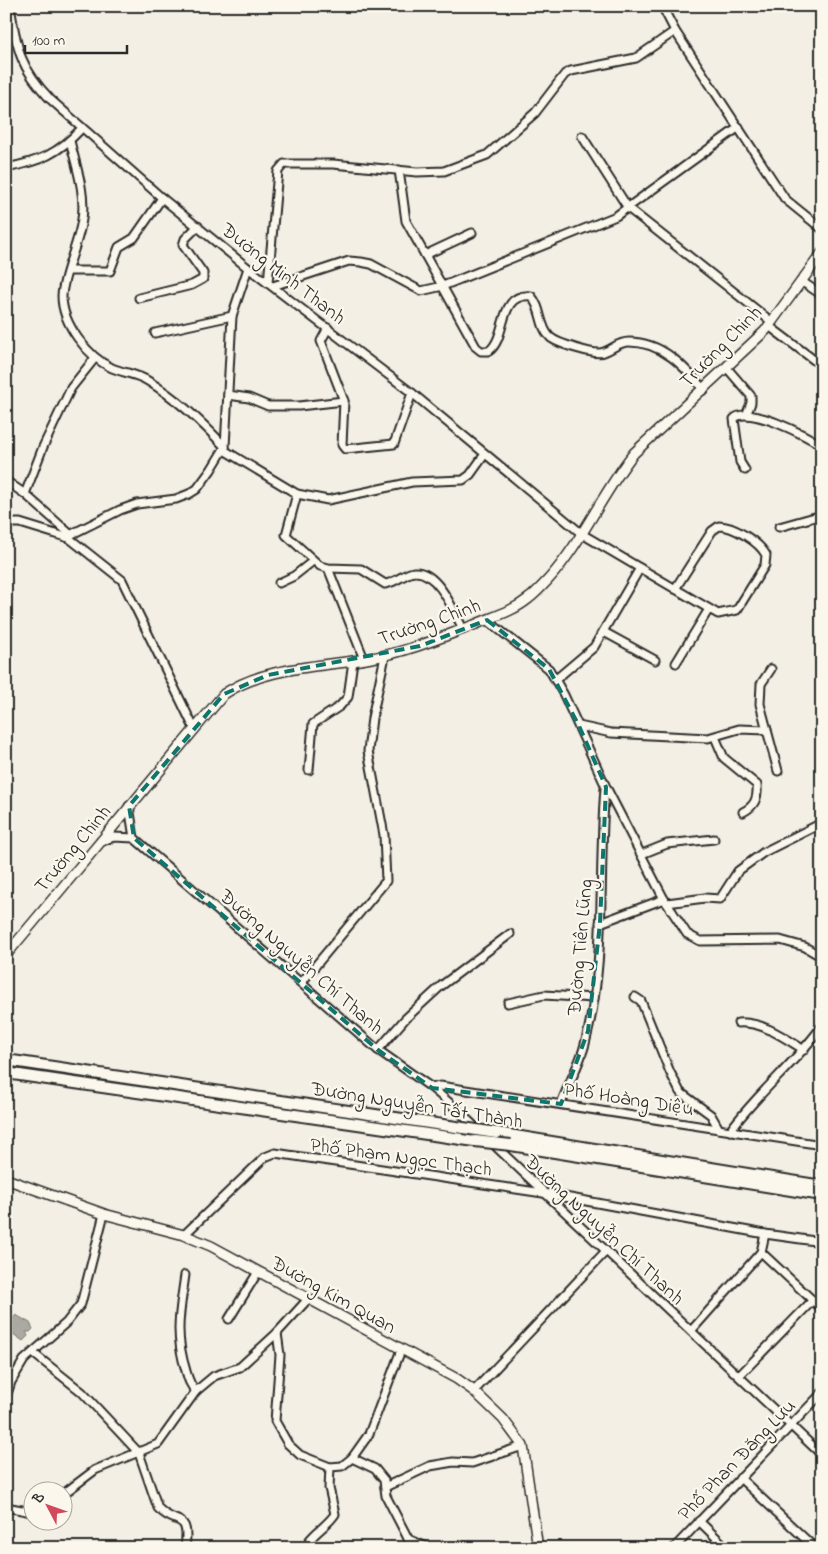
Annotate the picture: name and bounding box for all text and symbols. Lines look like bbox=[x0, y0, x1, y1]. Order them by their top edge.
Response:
scale bar bbox=[25, 22, 128, 54]
text: 100 m bbox=[32, 30, 65, 52]
street label: Đường Minh Thanh bbox=[212, 216, 351, 334]
street label: Trường Chinh bbox=[674, 300, 770, 396]
street label: Trường Chinh bbox=[375, 592, 485, 655]
street label: Trường Chinh bbox=[28, 799, 120, 900]
street label: Đường Tiên Lũng bbox=[561, 878, 603, 1018]
street label: Đường Nguyễn Chí Thanh bbox=[210, 882, 389, 1043]
street label: Đường Nguyễn Tất Thành bbox=[307, 1075, 525, 1139]
street label: Phố Hoàng Diệu bbox=[561, 1076, 696, 1126]
street label: Phố Phạm Ngọc Thạch bbox=[308, 1131, 493, 1187]
street label: Đường Nguyễn Chí Thanh bbox=[515, 1148, 690, 1314]
street label: Đường Kim Quan bbox=[264, 1249, 401, 1344]
street label: Phố Phan Đăng Lưu bbox=[672, 1393, 804, 1529]
north arrow bbox=[22, 1482, 72, 1532]
text: B bbox=[28, 1488, 51, 1510]

